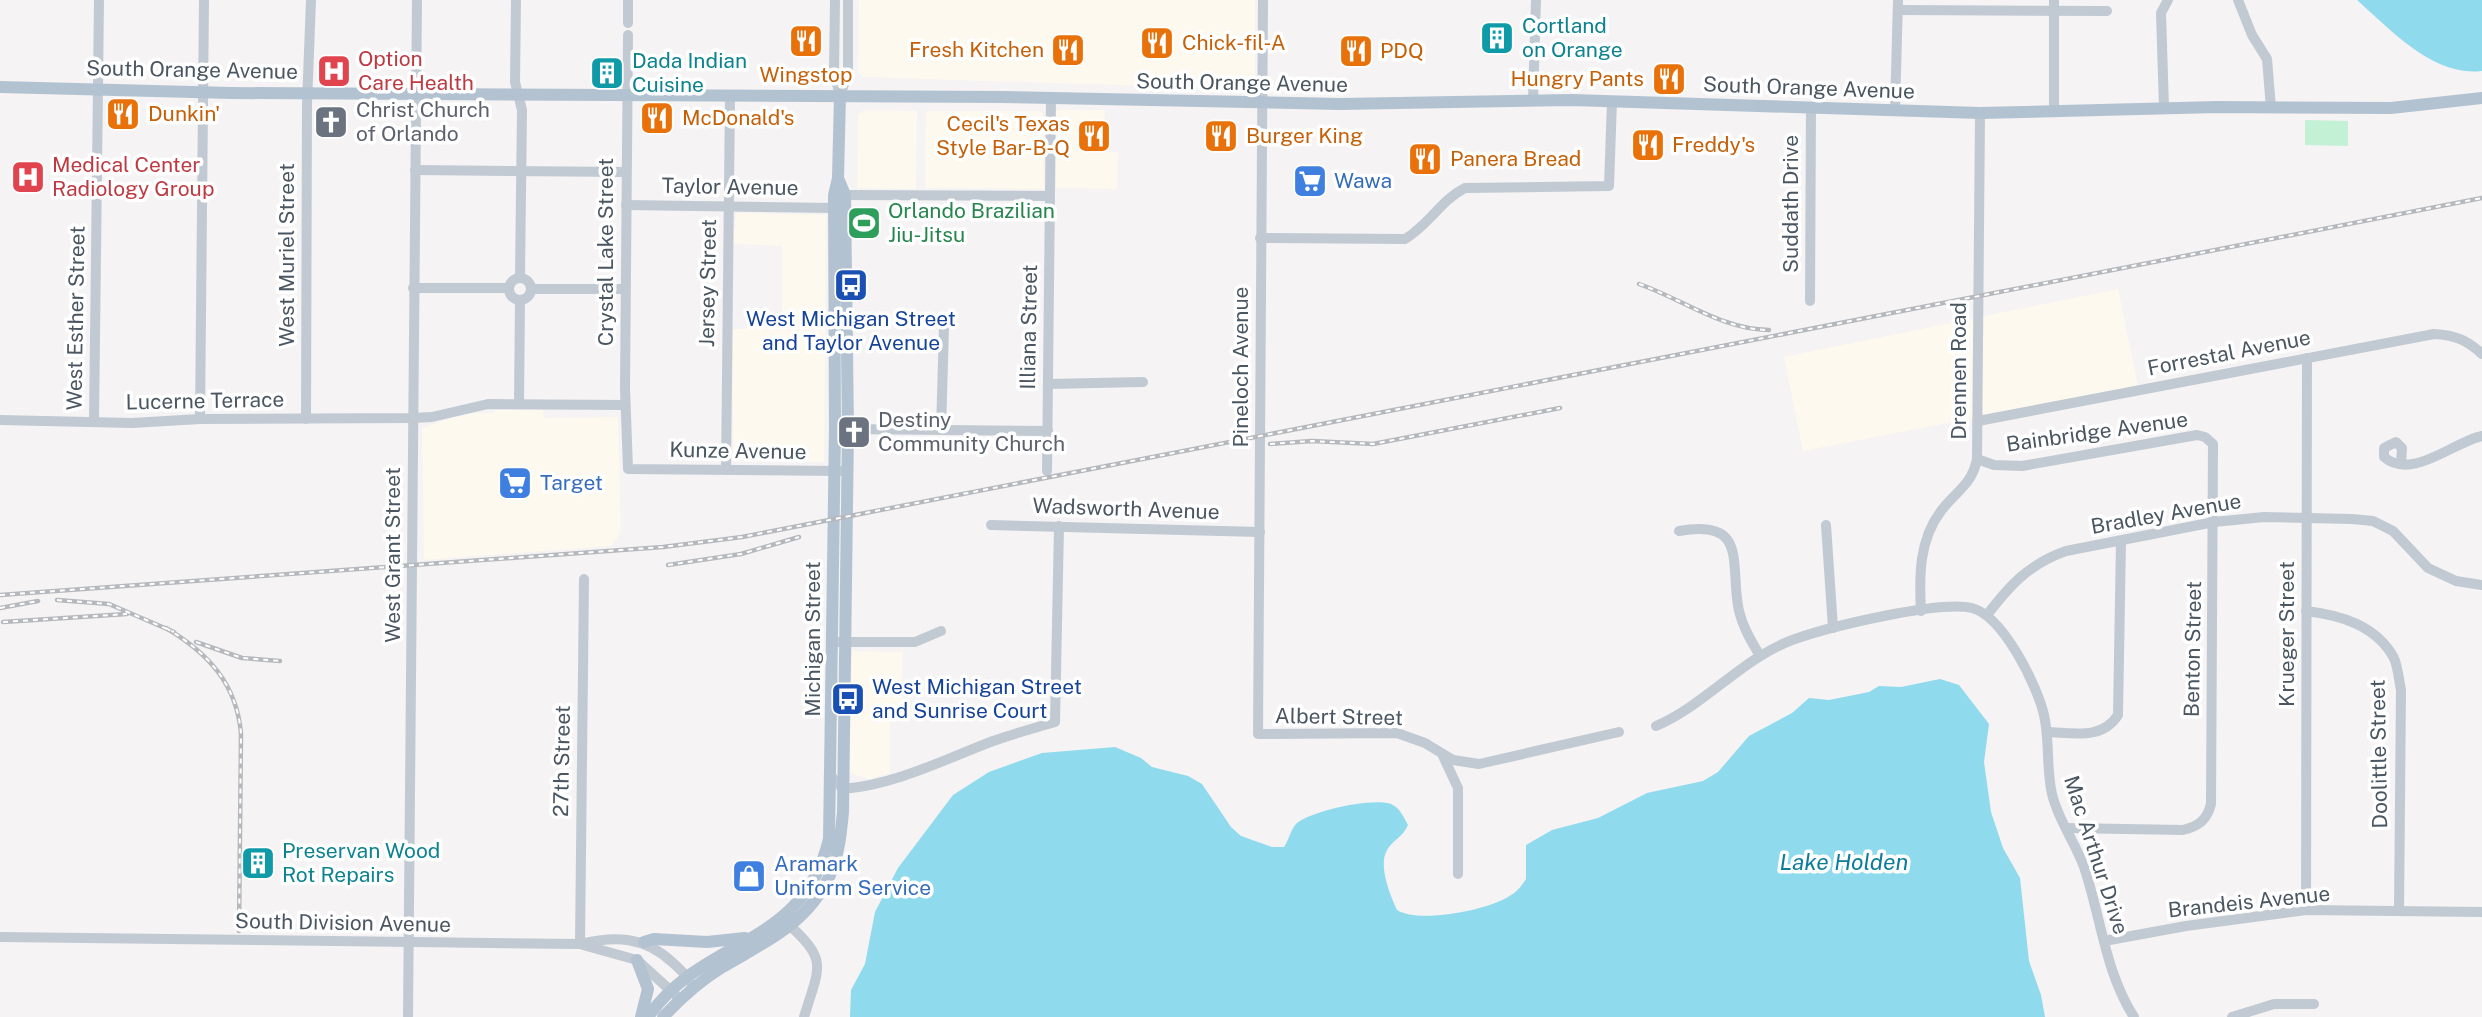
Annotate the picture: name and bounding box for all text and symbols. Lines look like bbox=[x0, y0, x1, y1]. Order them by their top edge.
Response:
place label: Cortland on Orange bbox=[1522, 13, 1623, 62]
building icon: Cortland on Orange bbox=[1478, 19, 1516, 57]
restaurant icon: Wingstop bbox=[787, 22, 825, 60]
restaurant icon: Chick-fil-A bbox=[1138, 24, 1176, 62]
place label: Chick-fil-A bbox=[1182, 30, 1286, 55]
restaurant icon: Fresh Kitchen bbox=[1049, 31, 1087, 69]
restaurant icon: PDQ bbox=[1337, 32, 1375, 70]
place label: Fresh Kitchen bbox=[909, 37, 1044, 62]
place label: PDQ bbox=[1380, 38, 1424, 63]
place label: Option Care Health bbox=[358, 46, 474, 95]
place label: Dada Indian Cuisine bbox=[632, 48, 747, 97]
hospital icon: Option Care Health bbox=[315, 52, 353, 90]
building icon: Dada Indian Cuisine bbox=[588, 54, 626, 92]
street label: South Orange Avenue bbox=[86, 55, 298, 84]
restaurant icon: Hungry Pants bbox=[1650, 60, 1688, 98]
place label: Wingstop bbox=[760, 62, 852, 87]
place label: Hungry Pants bbox=[1510, 66, 1644, 91]
street label: South Orange Avenue bbox=[1136, 68, 1348, 97]
street label: South Orange Avenue bbox=[1703, 71, 1915, 104]
restaurant icon: Dunkin' bbox=[104, 95, 142, 133]
place label: Christ Church of Orlando bbox=[356, 97, 490, 146]
restaurant icon: McDonald's bbox=[638, 99, 676, 137]
place label: Dunkin' bbox=[148, 101, 220, 126]
church icon: Christ Church of Orlando bbox=[312, 103, 350, 141]
place label: McDonald's bbox=[682, 105, 794, 130]
place label: Cecil's Texas Style Bar-B-Q bbox=[936, 111, 1070, 160]
restaurant icon: Cecil's Texas Style Bar-B-Q bbox=[1075, 117, 1113, 155]
restaurant icon: Burger King bbox=[1202, 117, 1240, 155]
place label: Burger King bbox=[1246, 123, 1363, 148]
restaurant icon: Freddy's bbox=[1629, 126, 1667, 164]
place label: Freddy's bbox=[1672, 132, 1755, 157]
street label: Suddath Drive bbox=[1778, 135, 1803, 273]
restaurant icon: Panera Bread bbox=[1406, 140, 1444, 178]
place label: Panera Bread bbox=[1450, 146, 1581, 171]
place label: Medical Center Radiology Group bbox=[52, 152, 214, 201]
hospital icon: Medical Center Radiology Group bbox=[9, 158, 47, 196]
street label: Crystal Lake Street bbox=[593, 158, 618, 346]
supermarket icon: Wawa bbox=[1291, 162, 1329, 200]
street label: West Muriel Street bbox=[274, 163, 299, 347]
place label: Wawa bbox=[1334, 168, 1392, 193]
street label: Taylor Avenue bbox=[661, 173, 799, 200]
place label: Orlando Brazilian Jiu-Jitsu bbox=[888, 198, 1055, 247]
sports icon: Orlando Brazilian Jiu-Jitsu bbox=[845, 204, 883, 242]
street label: Jersey Street bbox=[694, 219, 721, 347]
street label: West Esther Street bbox=[61, 225, 90, 410]
street label: Illiana Street bbox=[1015, 264, 1042, 390]
bus stop icon: West Michigan Street and Taylor Avenue bbox=[832, 266, 870, 304]
street label: Pineloch Avenue bbox=[1228, 286, 1253, 448]
street label: Drennen Road bbox=[1946, 302, 1971, 440]
place label: West Michigan Street and Taylor Avenue bbox=[746, 306, 956, 355]
street label: Forrestal Avenue bbox=[2145, 324, 2313, 381]
street label: Lucerne Terrace bbox=[125, 387, 284, 414]
street label: Bainbridge Avenue bbox=[2004, 406, 2189, 457]
place label: Destiny Community Church bbox=[878, 407, 1065, 456]
church icon: Destiny Community Church bbox=[835, 413, 873, 451]
street label: Kunze Avenue bbox=[669, 437, 807, 464]
supermarket icon: Target bbox=[496, 464, 534, 502]
street label: West Grant Street bbox=[380, 467, 405, 643]
place label: Target bbox=[540, 470, 603, 495]
street label: Bradley Avenue bbox=[2089, 488, 2243, 539]
street label: Wadsworth Avenue bbox=[1032, 493, 1220, 524]
street label: Michigan Street bbox=[800, 561, 825, 717]
street label: Krueger Street bbox=[2274, 561, 2299, 707]
street label: Benton Street bbox=[2179, 581, 2206, 717]
place label: West Michigan Street and Sunrise Court bbox=[872, 674, 1082, 723]
street label: Doolittle Street bbox=[2365, 679, 2392, 829]
bus stop icon: West Michigan Street and Sunrise Court bbox=[829, 680, 867, 718]
street label: Albert Street bbox=[1275, 703, 1403, 730]
street label: 27th Street bbox=[548, 705, 575, 817]
street label: Mac Arthur Drive bbox=[2059, 772, 2134, 937]
place label: Preservan Wood Rot Repairs bbox=[282, 838, 440, 887]
building icon: Preservan Wood Rot Repairs bbox=[239, 844, 277, 882]
water label: Lake Holden bbox=[1780, 848, 1908, 875]
place label: Aramark Uniform Service bbox=[774, 851, 931, 900]
shop icon: Aramark Uniform Service bbox=[730, 857, 768, 895]
street label: Brandeis Avenue bbox=[2167, 881, 2331, 922]
street label: South Division Avenue bbox=[235, 908, 451, 937]

